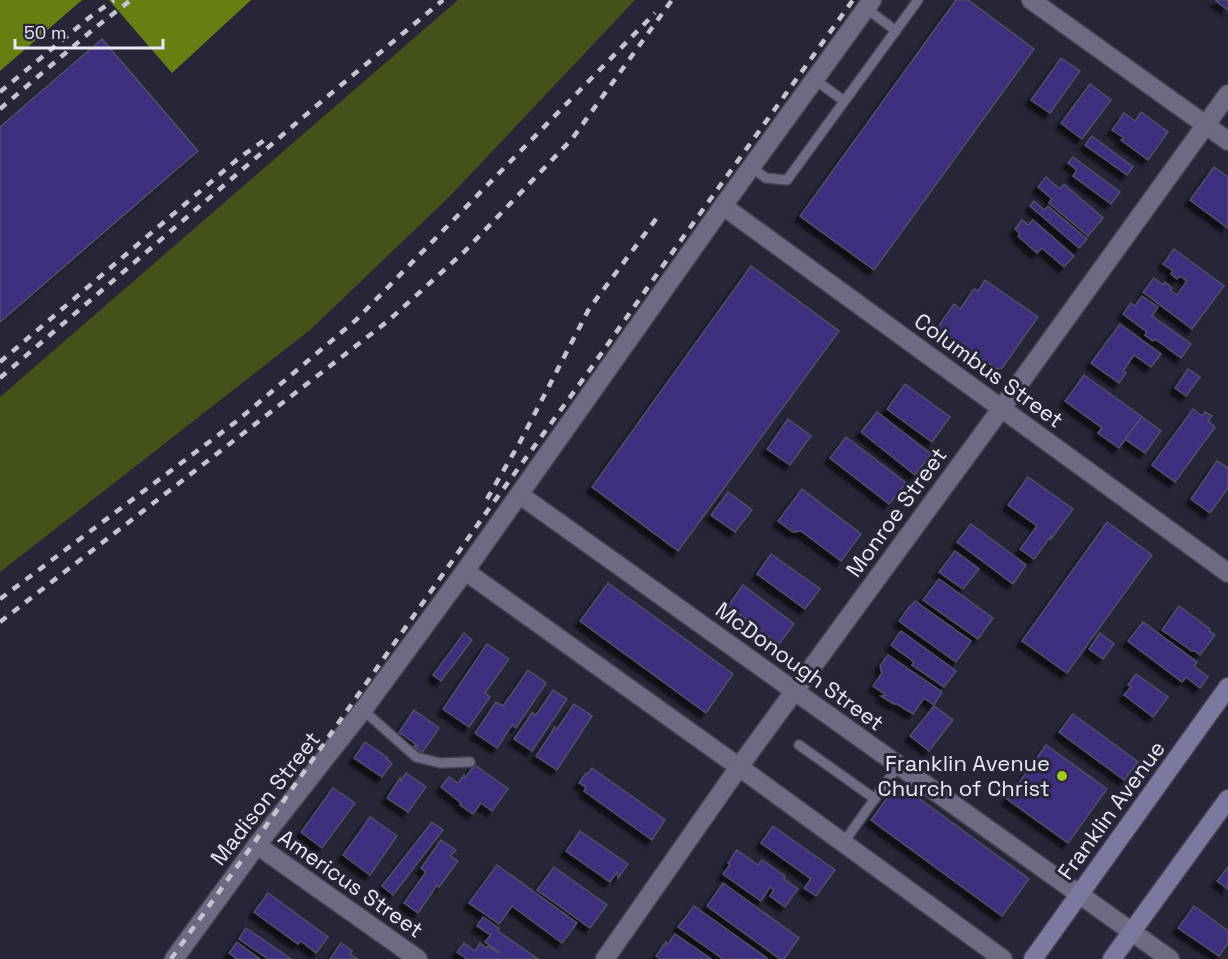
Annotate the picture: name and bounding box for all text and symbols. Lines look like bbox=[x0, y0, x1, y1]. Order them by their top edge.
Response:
scale bar bbox=[15, 12, 164, 50]
text: 50 m bbox=[24, 21, 66, 44]
street label: Columbus Street bbox=[909, 306, 1069, 434]
street label: Monroe Street bbox=[840, 442, 952, 582]
street label: McDonough Street bbox=[710, 595, 890, 737]
street label: Madison Street bbox=[204, 725, 326, 871]
street label: Franklin Avenue bbox=[1051, 735, 1171, 885]
place label: Franklin Avenue Church of Christ bbox=[878, 749, 1050, 802]
marker: Franklin Avenue Church of Christ bbox=[1055, 769, 1069, 783]
street label: Americus Street bbox=[273, 823, 429, 943]

